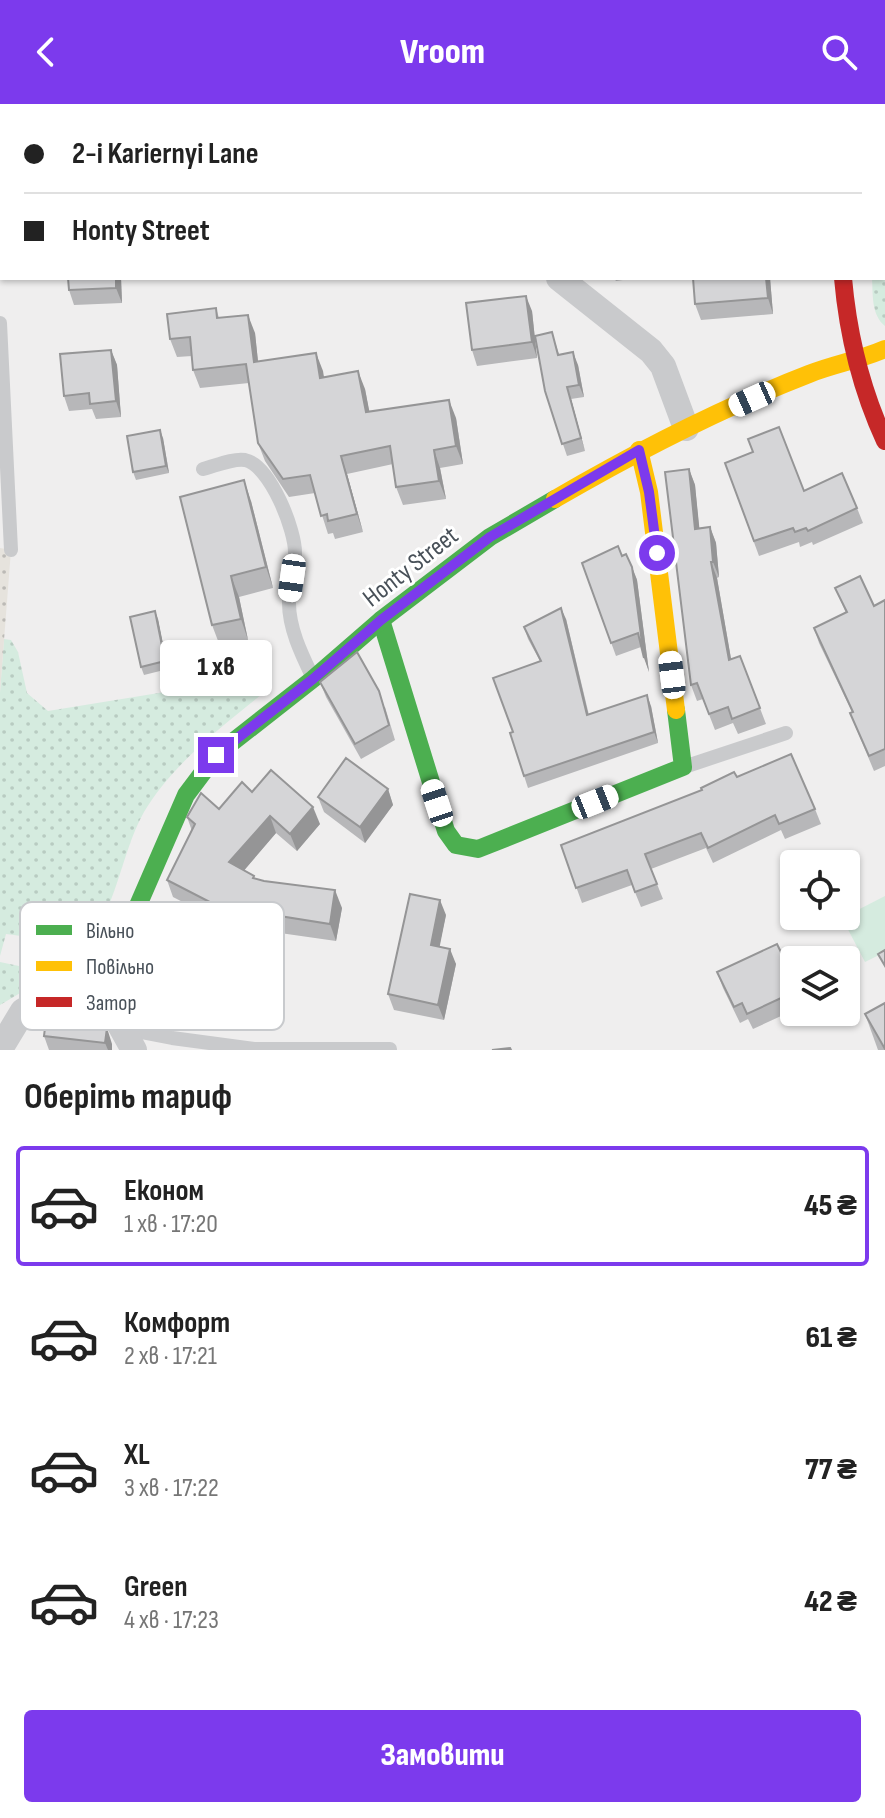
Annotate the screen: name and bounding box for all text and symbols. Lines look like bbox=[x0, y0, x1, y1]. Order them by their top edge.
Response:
icon: back bbox=[24, 30, 68, 74]
icon: search bbox=[817, 30, 861, 74]
text: Vroom bbox=[400, 31, 485, 74]
text: 2-i Kariernyi Lane bbox=[72, 136, 259, 172]
text: Honty Street bbox=[72, 213, 210, 249]
car bbox=[725, 378, 779, 420]
street label: Honty Street bbox=[357, 520, 465, 614]
route start bbox=[639, 535, 675, 571]
car bbox=[277, 553, 307, 603]
callout: 1 хв bbox=[160, 639, 272, 695]
car bbox=[657, 650, 687, 700]
text: 1 хв bbox=[197, 652, 235, 683]
route end bbox=[198, 737, 234, 773]
car bbox=[418, 776, 456, 830]
car bbox=[568, 782, 622, 822]
map controls bbox=[780, 850, 860, 1026]
button: locate bbox=[780, 850, 860, 930]
legend bbox=[20, 902, 284, 1030]
text: Вільно bbox=[86, 918, 134, 945]
button: layers bbox=[780, 946, 860, 1026]
text: Повільно bbox=[86, 954, 154, 981]
text: Затор bbox=[86, 990, 137, 1017]
text: Оберіть тариф bbox=[24, 1076, 232, 1119]
icon: car bbox=[28, 1170, 100, 1242]
text: Економ bbox=[124, 1173, 204, 1209]
text: 45 ₴ bbox=[804, 1188, 857, 1224]
text: 1 хв · 17:20 bbox=[124, 1209, 218, 1240]
icon: car bbox=[28, 1302, 100, 1374]
text: Комфорт bbox=[124, 1305, 230, 1341]
text: 61 ₴ bbox=[805, 1320, 857, 1356]
text: 2 хв · 17:21 bbox=[124, 1341, 217, 1372]
icon: car bbox=[28, 1434, 100, 1506]
text: XL bbox=[124, 1437, 150, 1473]
text: 77 ₴ bbox=[805, 1452, 857, 1488]
text: 3 хв · 17:22 bbox=[124, 1473, 219, 1504]
icon: car bbox=[28, 1566, 100, 1638]
text: Green bbox=[124, 1569, 188, 1605]
text: 42 ₴ bbox=[804, 1584, 857, 1620]
text: 4 хв · 17:23 bbox=[124, 1605, 219, 1636]
button: Замовити bbox=[24, 1710, 861, 1802]

